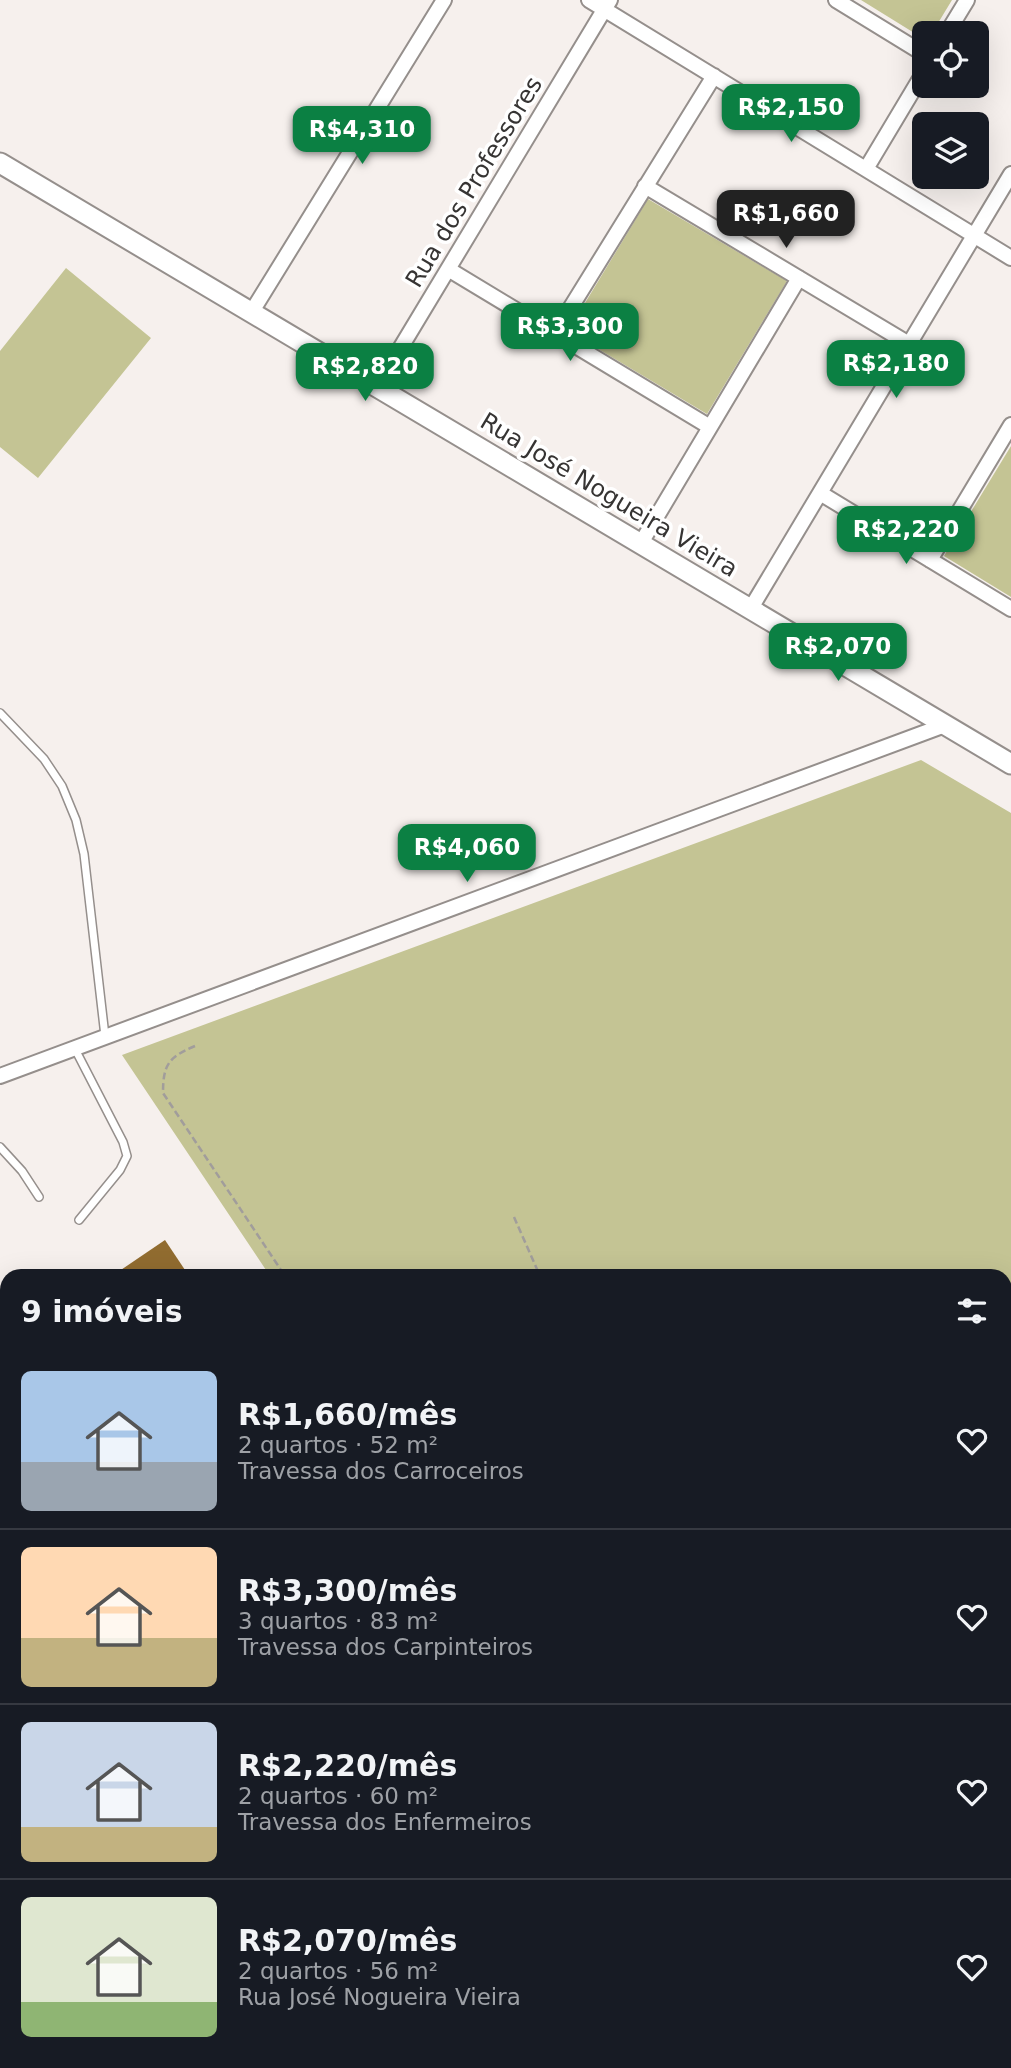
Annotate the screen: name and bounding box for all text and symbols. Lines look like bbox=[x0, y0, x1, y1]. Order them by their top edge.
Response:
map controls bbox=[912, 21, 989, 189]
button: locate bbox=[912, 21, 989, 98]
street label: Rua dos Professores bbox=[400, 72, 548, 292]
pin: R$2,150 bbox=[726, 85, 856, 144]
text: R$2,150 bbox=[738, 94, 844, 120]
pin: R$4,310 bbox=[297, 106, 427, 166]
button: layers bbox=[912, 112, 989, 189]
text: R$4,310 bbox=[309, 116, 415, 142]
pin: R$1,660 bbox=[721, 190, 851, 250]
text: R$1,660 bbox=[733, 200, 839, 226]
pin: R$3,300 bbox=[505, 304, 635, 363]
text: R$3,300 bbox=[517, 313, 623, 339]
pin: R$2,180 bbox=[831, 340, 961, 400]
pin: R$2,820 bbox=[300, 344, 430, 403]
text: R$2,180 bbox=[843, 350, 949, 376]
text: R$2,820 bbox=[312, 353, 418, 379]
street label: Rua José Nogueira Vieira bbox=[475, 407, 743, 583]
pin: R$2,220 bbox=[841, 506, 971, 566]
text: R$2,220 bbox=[853, 516, 959, 542]
pin: R$2,070 bbox=[773, 624, 903, 683]
text: R$2,070 bbox=[785, 633, 891, 659]
pin: R$4,060 bbox=[402, 824, 532, 884]
text: R$4,060 bbox=[414, 834, 520, 860]
icon: filters bbox=[953, 1292, 991, 1330]
text: 9 imóveis bbox=[21, 1294, 183, 1329]
text: R$1,660/mês bbox=[238, 1397, 457, 1432]
icon: home bbox=[77, 1399, 161, 1483]
icon: heart bbox=[953, 1422, 991, 1460]
text: 2 quartos · 52 m² bbox=[238, 1432, 438, 1458]
text: Travessa dos Carroceiros bbox=[238, 1458, 524, 1484]
text: R$3,300/mês bbox=[238, 1573, 457, 1608]
icon: home bbox=[77, 1575, 161, 1659]
icon: heart bbox=[953, 1598, 991, 1636]
text: 3 quartos · 83 m² bbox=[238, 1608, 438, 1634]
text: Travessa dos Carpinteiros bbox=[238, 1634, 533, 1660]
text: R$2,220/mês bbox=[238, 1748, 457, 1783]
icon: home bbox=[77, 1750, 161, 1834]
icon: heart bbox=[953, 1773, 991, 1811]
text: 2 quartos · 60 m² bbox=[238, 1783, 438, 1809]
text: Travessa dos Enfermeiros bbox=[238, 1809, 532, 1835]
text: R$2,070/mês bbox=[238, 1923, 457, 1958]
icon: home bbox=[77, 1925, 161, 2009]
icon: heart bbox=[953, 1948, 991, 1986]
text: 2 quartos · 56 m² bbox=[238, 1958, 438, 1984]
text: Rua José Nogueira Vieira bbox=[238, 1984, 521, 2010]

